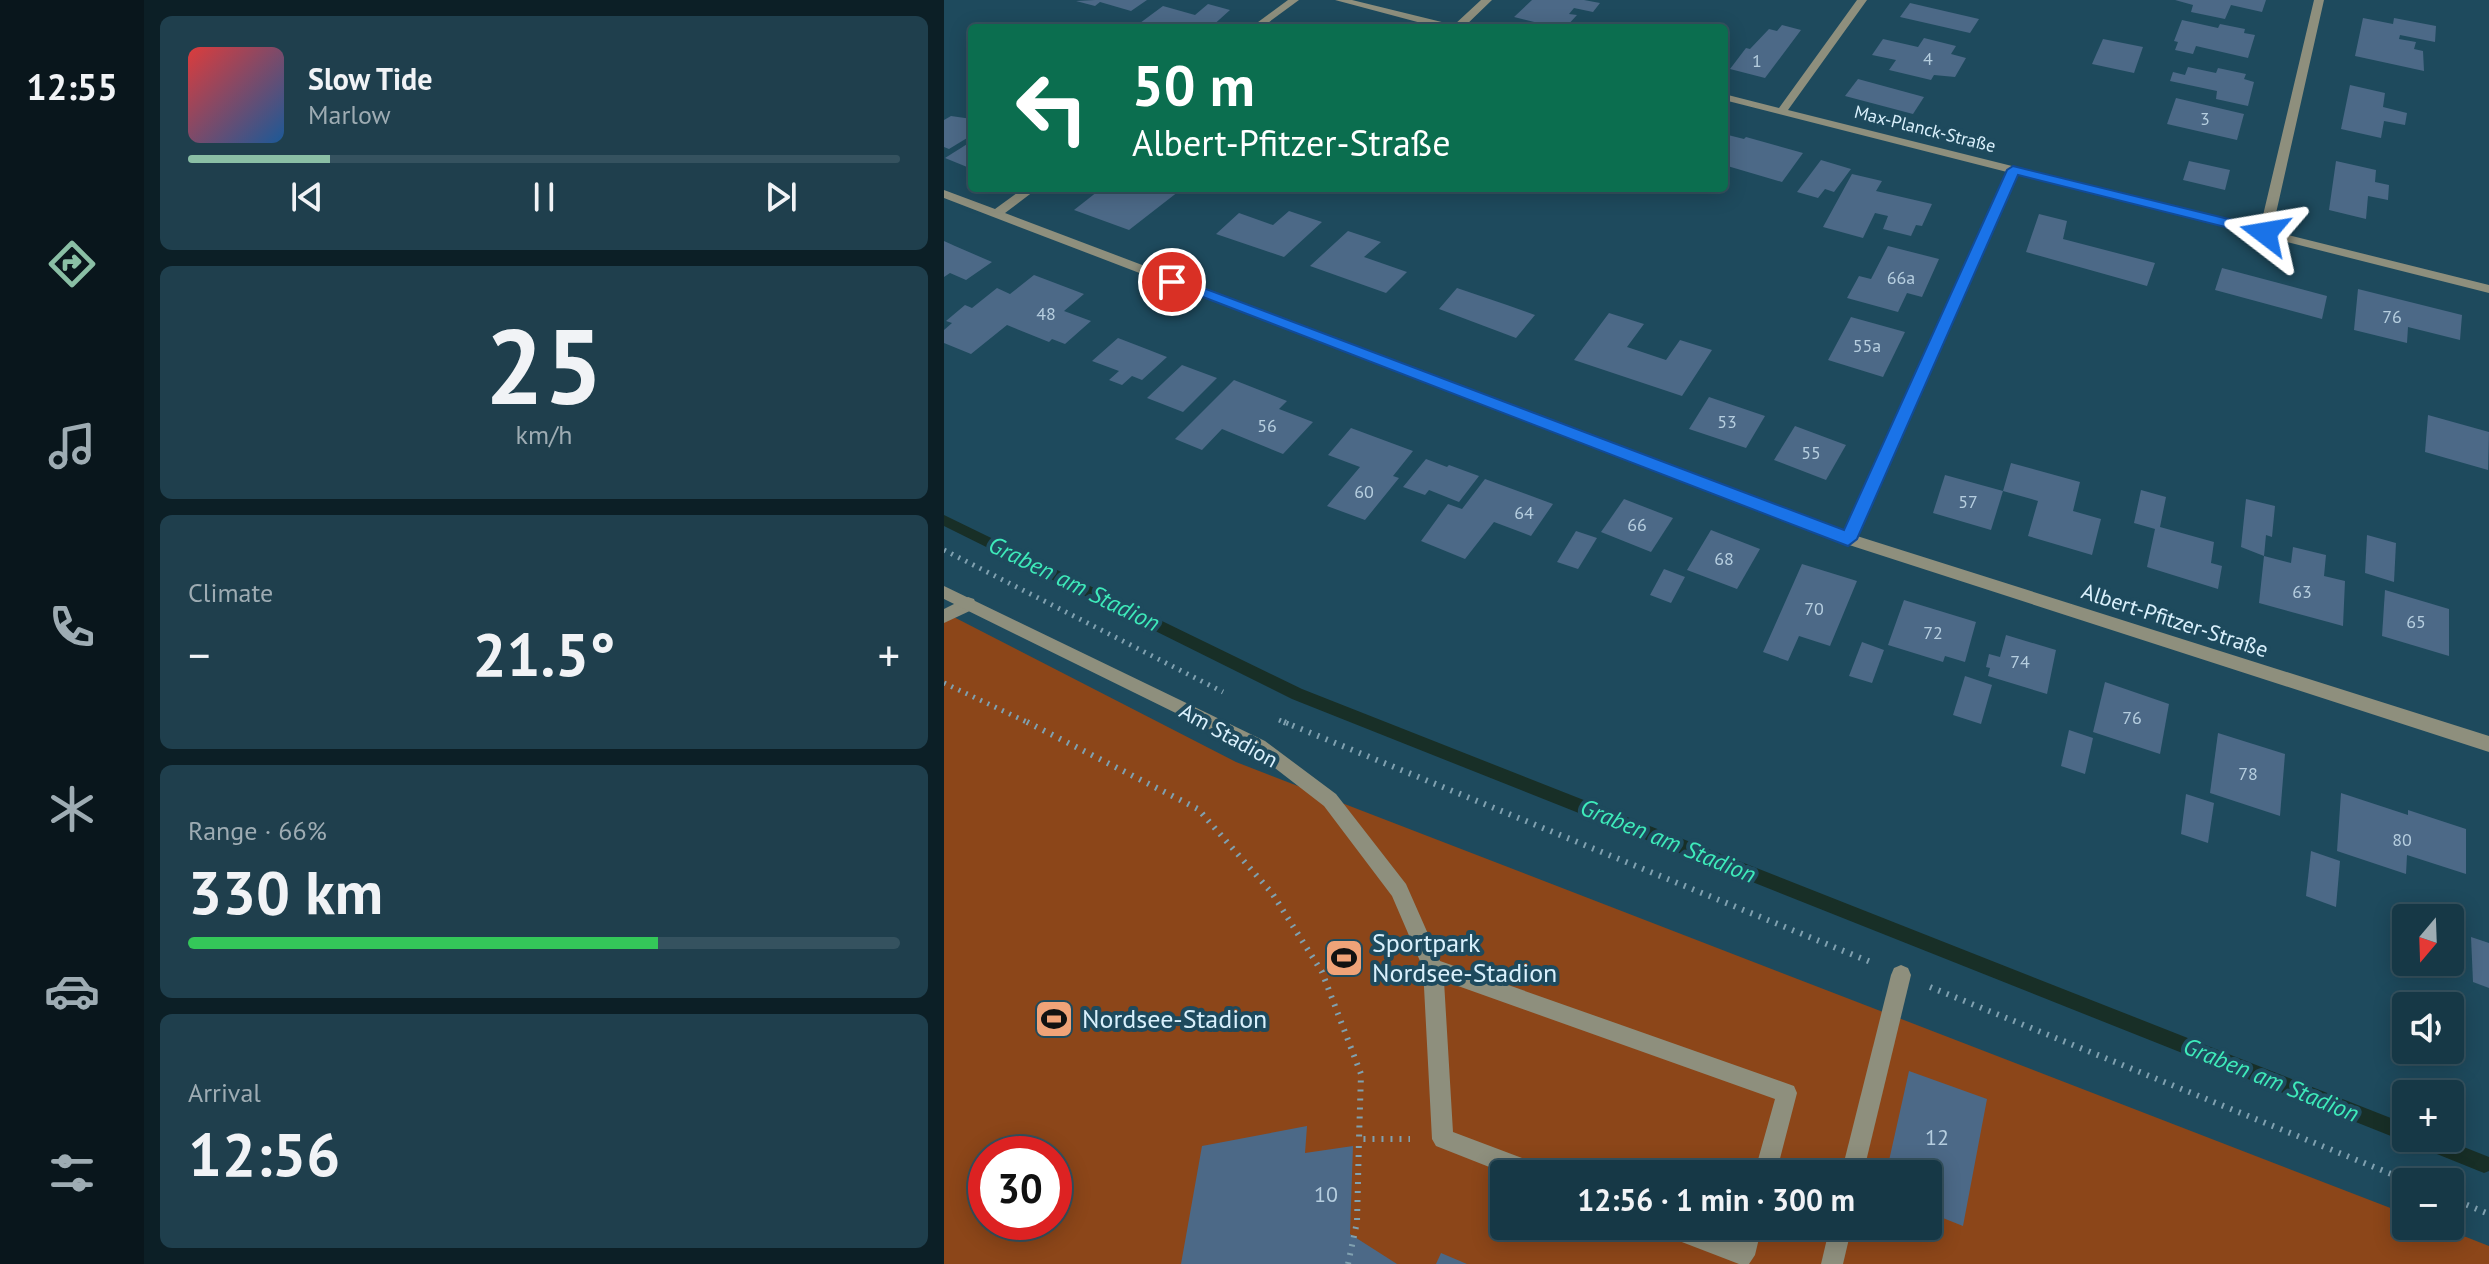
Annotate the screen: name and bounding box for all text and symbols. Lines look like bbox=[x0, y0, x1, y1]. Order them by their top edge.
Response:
house number: 4 bbox=[1923, 47, 1933, 70]
text: 50 m bbox=[1132, 49, 1255, 121]
house number: 1 bbox=[1752, 49, 1762, 72]
icon: left bbox=[1000, 56, 1104, 160]
text: Slow Tide bbox=[308, 59, 433, 98]
text: 12:55 bbox=[26, 63, 118, 110]
text: Marlow bbox=[308, 98, 391, 131]
street label: Max-Planck-Straße bbox=[1852, 100, 1998, 157]
house number: 3 bbox=[2200, 107, 2210, 130]
text: Albert-Pfitzer-Straße bbox=[1132, 119, 1450, 166]
icon: previous bbox=[285, 175, 329, 219]
icon: pause bbox=[522, 175, 566, 219]
icon: next bbox=[759, 175, 803, 219]
position arrow bbox=[2223, 191, 2307, 275]
icon: directions bbox=[44, 236, 100, 292]
pin bbox=[1138, 248, 1206, 316]
icon: arrive bbox=[1150, 260, 1194, 304]
house number: 66a bbox=[1887, 266, 1915, 289]
text: 25 bbox=[485, 298, 603, 433]
house number: 48 bbox=[1036, 302, 1056, 325]
house number: 76 bbox=[2382, 305, 2402, 328]
house number: 55a bbox=[1853, 334, 1881, 357]
house number: 53 bbox=[1717, 410, 1737, 433]
house number: 56 bbox=[1257, 414, 1277, 437]
icon: music bbox=[44, 418, 100, 474]
text: km/h bbox=[516, 418, 573, 451]
house number: 55 bbox=[1801, 441, 1821, 464]
house number: 60 bbox=[1354, 480, 1374, 503]
house number: 57 bbox=[1958, 490, 1978, 513]
house number: 64 bbox=[1514, 501, 1534, 524]
house number: 66 bbox=[1627, 513, 1647, 536]
water label: Graben am Stadion bbox=[984, 529, 1165, 638]
house number: 68 bbox=[1714, 547, 1734, 570]
text: Climate bbox=[188, 576, 273, 609]
street label: Albert-Pfitzer-Straße bbox=[2078, 577, 2272, 663]
house number: 63 bbox=[2292, 580, 2312, 603]
house number: 70 bbox=[1804, 597, 1824, 620]
icon: phone bbox=[44, 599, 100, 655]
house number: 65 bbox=[2406, 610, 2426, 633]
text: 21.5° bbox=[472, 615, 616, 693]
house number: 72 bbox=[1923, 621, 1943, 644]
text: − bbox=[188, 626, 210, 683]
text: + bbox=[878, 626, 900, 683]
house number: 74 bbox=[2010, 650, 2030, 673]
street label: Am Stadion bbox=[1175, 697, 1283, 773]
house number: 76 bbox=[2122, 706, 2142, 729]
house number: 78 bbox=[2238, 762, 2258, 785]
icon: climate bbox=[44, 781, 100, 837]
water label: Graben am Stadion bbox=[1576, 791, 1761, 890]
text: Range · 66% bbox=[188, 814, 327, 847]
house number: 80 bbox=[2392, 828, 2412, 851]
text: 330 km bbox=[188, 853, 383, 931]
north arrow bbox=[2392, 904, 2464, 976]
map controls bbox=[2392, 904, 2464, 1240]
place label: Sportpark Nordsee-Stadion bbox=[1372, 926, 1557, 989]
sports icon: Sportpark Nordsee-Stadion bbox=[1323, 937, 1365, 979]
icon: car bbox=[44, 963, 100, 1019]
button: sound bbox=[2392, 992, 2464, 1064]
sports icon: Nordsee-Stadion bbox=[1033, 998, 1075, 1040]
place label: Nordsee-Stadion bbox=[1082, 1002, 1267, 1035]
water label: Graben am Stadion bbox=[2179, 1030, 2364, 1129]
text: Arrival bbox=[188, 1076, 261, 1109]
button: + bbox=[2392, 1080, 2464, 1152]
text: 12:56 bbox=[188, 1115, 340, 1193]
house number: 12 bbox=[1925, 1123, 1949, 1151]
speed limit sign: 30 bbox=[968, 1136, 1072, 1240]
icon: filters bbox=[44, 1145, 100, 1201]
button: − bbox=[2392, 1168, 2464, 1240]
house number: 10 bbox=[1314, 1180, 1338, 1208]
text: 12:56 · 1 min · 300 m bbox=[1577, 1180, 1855, 1219]

